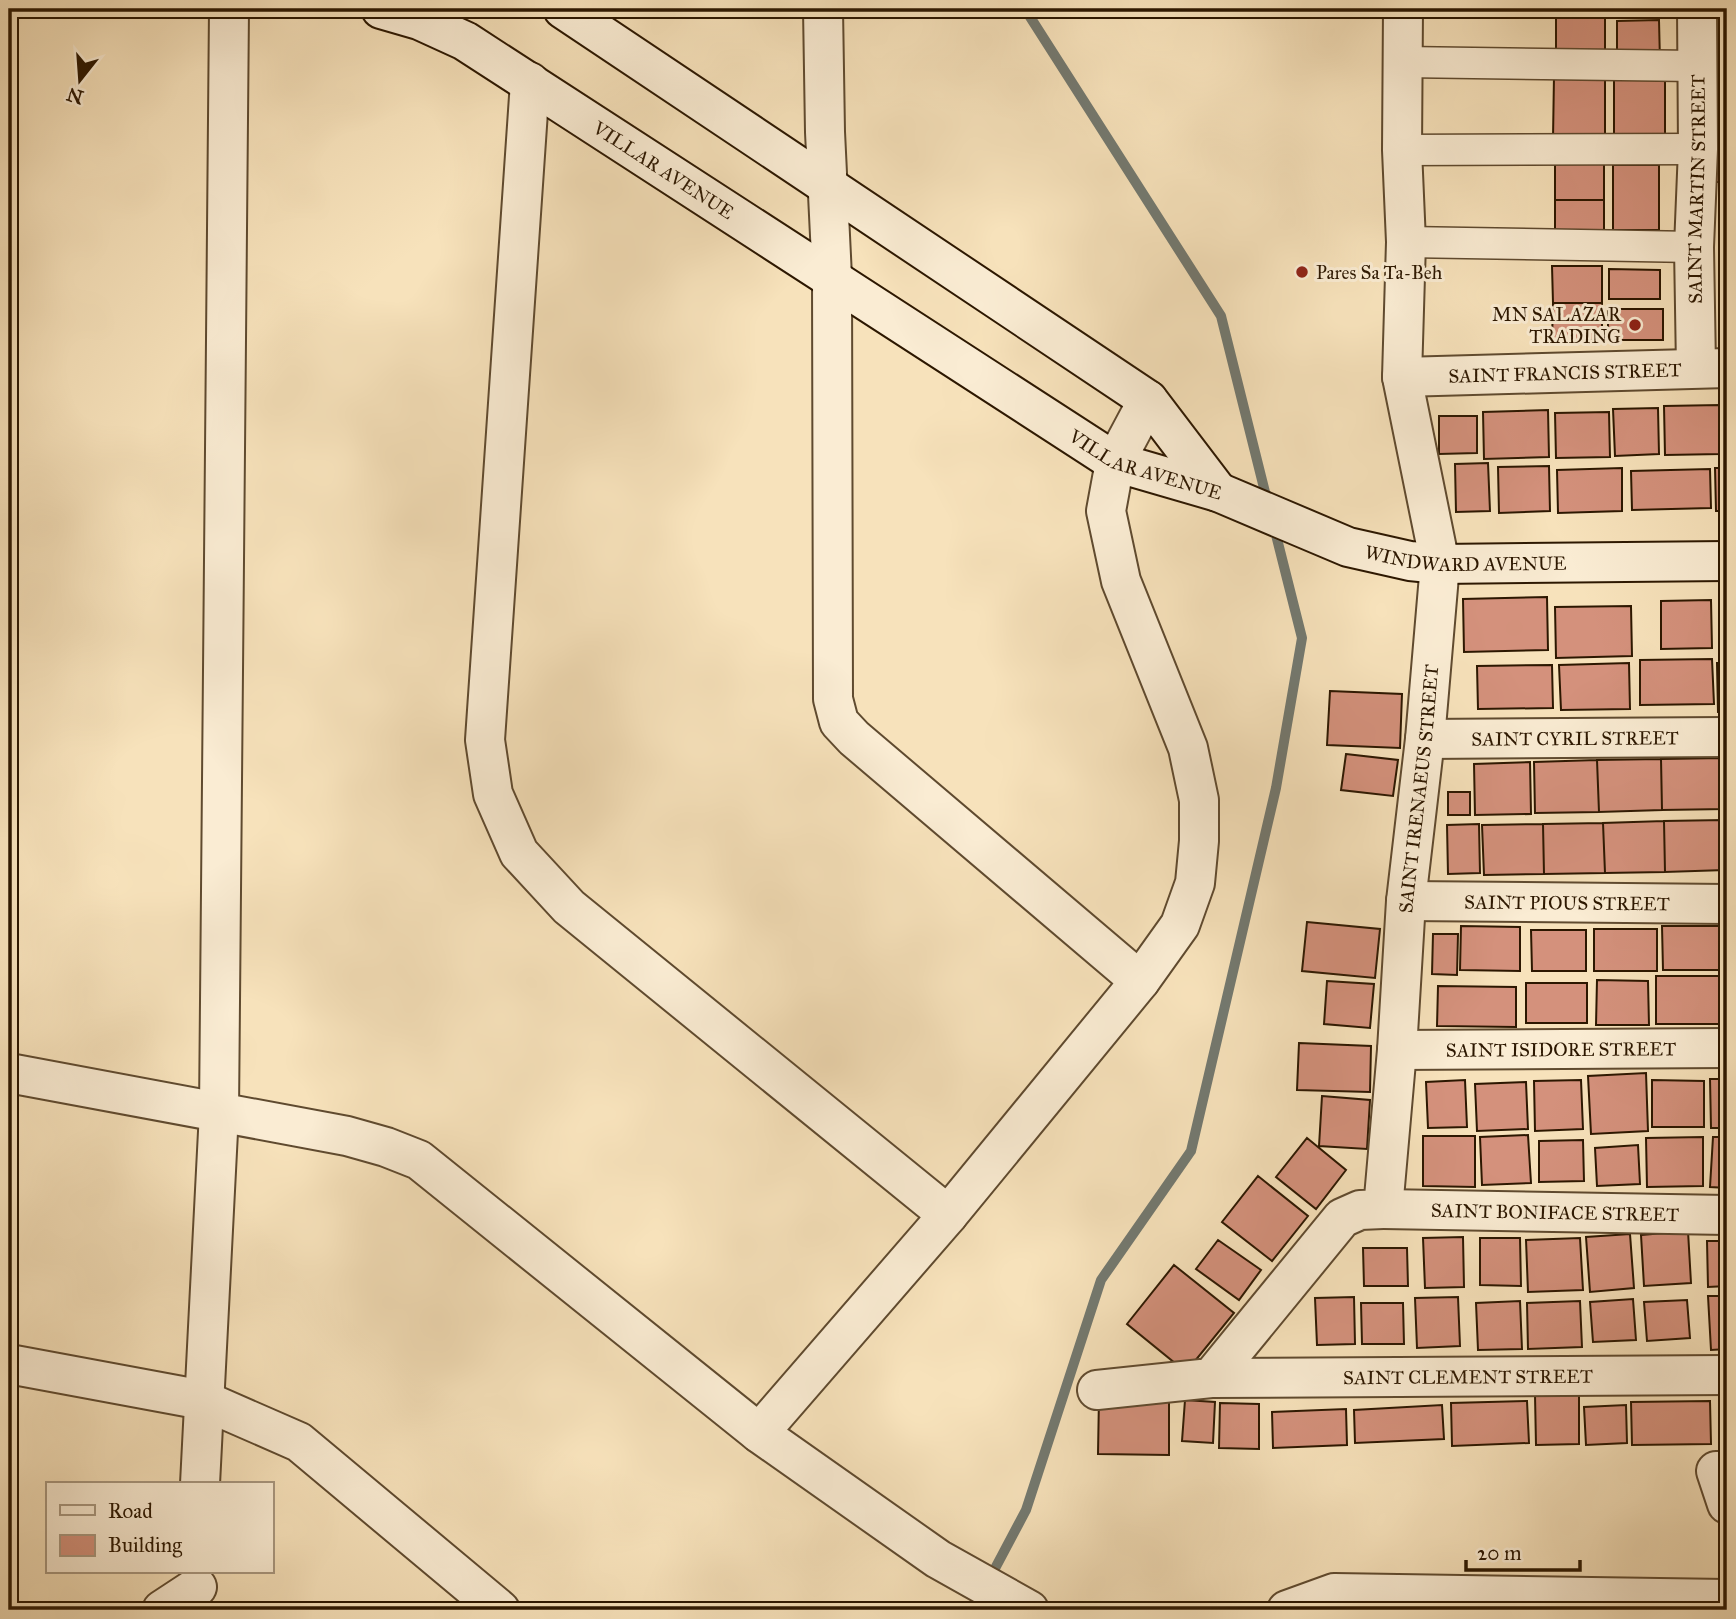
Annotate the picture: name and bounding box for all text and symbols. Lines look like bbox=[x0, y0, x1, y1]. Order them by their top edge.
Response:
north arrow bbox=[46, 46, 116, 116]
street label: SAINT MARTIN STREET bbox=[1682, 74, 1710, 304]
text: N bbox=[64, 82, 86, 109]
street label: VILLAR AVENUE bbox=[588, 115, 739, 224]
place label: Pares Sa Ta-Beh bbox=[1316, 261, 1443, 284]
marker: Pares Sa Ta-Beh bbox=[1294, 264, 1310, 280]
place label: MN SALAZAR TRADING bbox=[1492, 303, 1622, 348]
marker: MN SALAZAR TRADING bbox=[1627, 317, 1643, 333]
street label: SAINT FRANCIS STREET bbox=[1448, 358, 1682, 387]
street label: VILLAR AVENUE bbox=[1064, 423, 1225, 504]
street label: WINDWARD AVENUE bbox=[1363, 540, 1567, 576]
street label: SAINT IRENAEUS STREET bbox=[1394, 663, 1443, 914]
street label: SAINT CYRIL STREET bbox=[1471, 726, 1679, 750]
street label: SAINT PIOUS STREET bbox=[1464, 890, 1670, 915]
street label: SAINT ISIDORE STREET bbox=[1446, 1037, 1676, 1061]
street label: SAINT BONIFACE STREET bbox=[1431, 1198, 1679, 1226]
street label: SAINT CLEMENT STREET bbox=[1343, 1364, 1593, 1389]
legend bbox=[46, 1482, 273, 1574]
text: Road bbox=[108, 1498, 153, 1524]
scale bar bbox=[1466, 1528, 1580, 1572]
text: Building bbox=[108, 1532, 182, 1558]
text: 20 m bbox=[1477, 1540, 1522, 1566]

